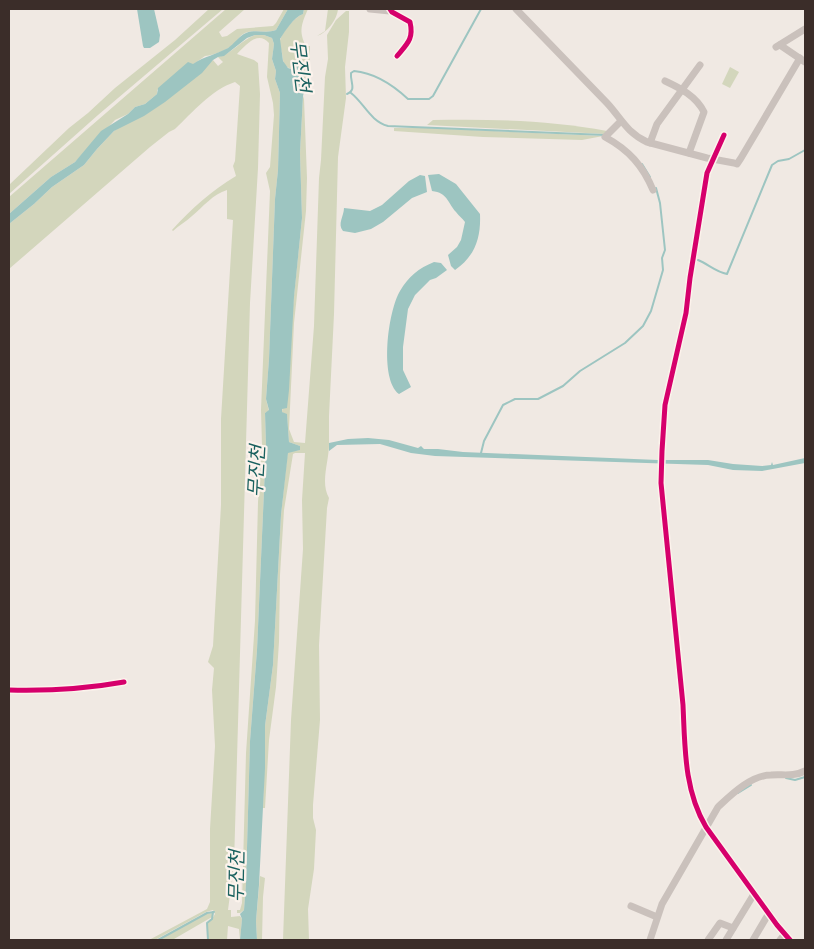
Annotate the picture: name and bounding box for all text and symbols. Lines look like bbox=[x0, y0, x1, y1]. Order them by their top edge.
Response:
water label: 무진천 bbox=[286, 39, 315, 95]
water label: 무진천 bbox=[244, 443, 269, 498]
water label: 무진천 bbox=[225, 848, 248, 902]

